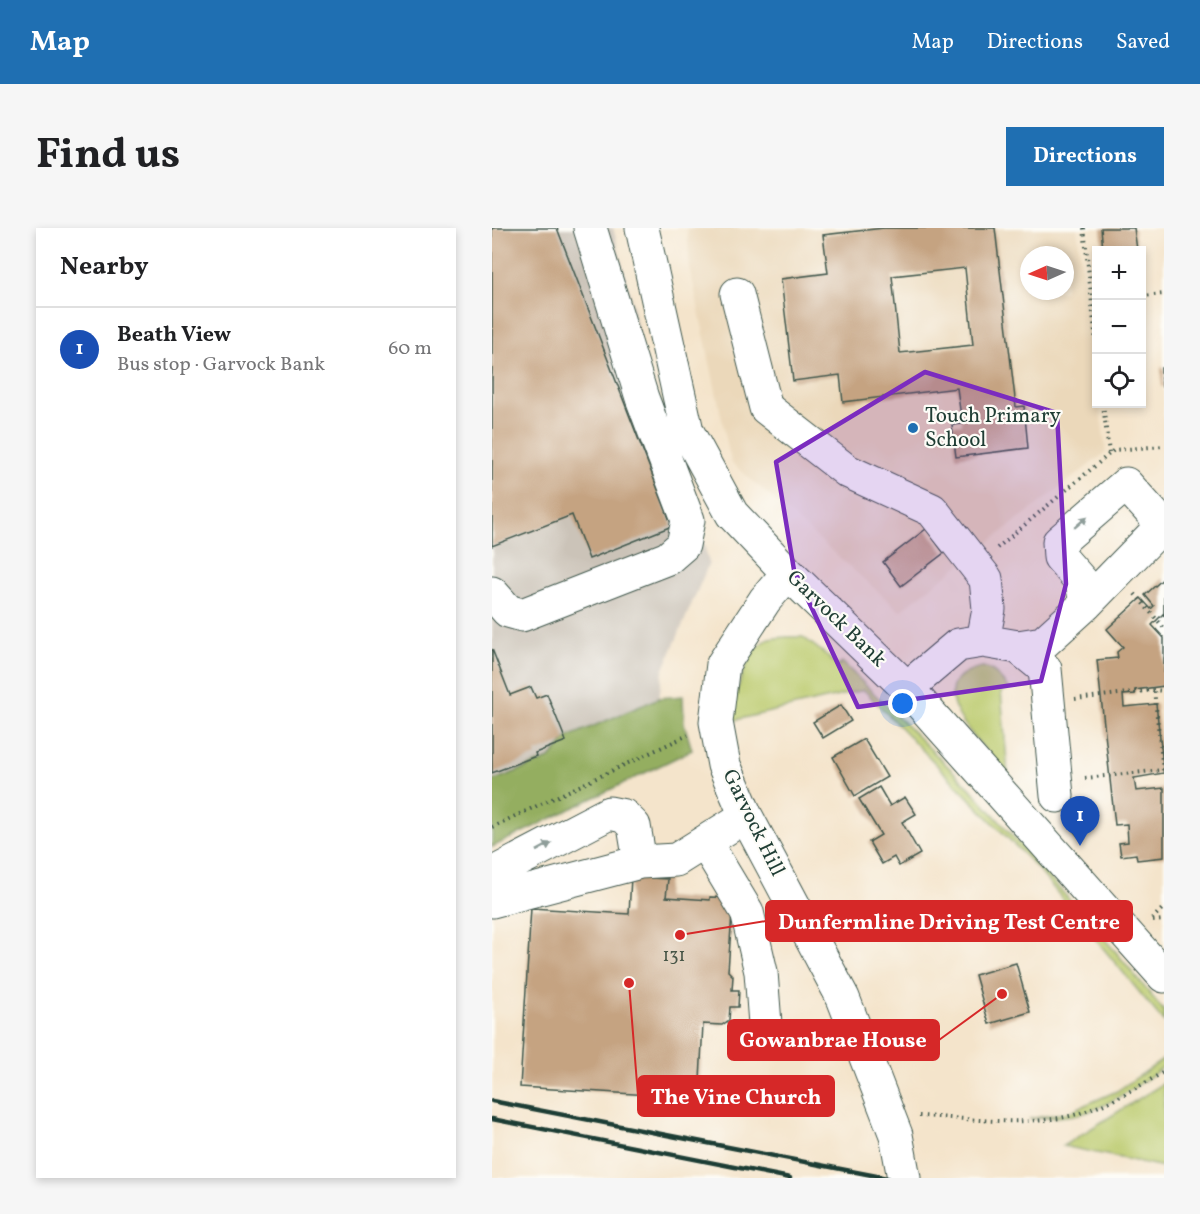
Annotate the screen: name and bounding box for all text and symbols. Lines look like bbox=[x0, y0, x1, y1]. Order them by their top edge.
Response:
text: Map bbox=[30, 23, 90, 62]
text: Map bbox=[912, 28, 954, 57]
text: Directions bbox=[987, 28, 1083, 57]
text: Saved bbox=[1116, 28, 1170, 57]
text: Find us bbox=[36, 127, 180, 186]
button: Directions bbox=[1006, 127, 1164, 186]
north arrow bbox=[1020, 246, 1074, 300]
map controls bbox=[1092, 246, 1146, 408]
button: + bbox=[1092, 246, 1146, 300]
text: Nearby bbox=[60, 249, 149, 285]
button: − bbox=[1092, 300, 1146, 354]
text: Beath View bbox=[117, 320, 231, 351]
text: 1 bbox=[75, 335, 84, 363]
text: 60 m bbox=[388, 335, 432, 363]
text: Bus stop · Garvock Bank bbox=[117, 351, 325, 379]
button: locate bbox=[1092, 354, 1146, 408]
place label: Touch Primary School bbox=[925, 402, 1062, 455]
marker: Touch Primary School bbox=[906, 421, 920, 435]
one-way arrow bbox=[1073, 516, 1089, 529]
street label: Garvock Bank bbox=[780, 564, 893, 675]
your location bbox=[888, 689, 917, 718]
street label: Garvock Hill bbox=[715, 765, 791, 881]
pin: 1 bbox=[1060, 796, 1100, 846]
one-way arrow bbox=[536, 842, 553, 852]
callout: Dunfermline Driving Test Centre bbox=[766, 901, 1132, 941]
text: Dunfermline Driving Test Centre bbox=[778, 908, 1120, 939]
house number: 131 bbox=[662, 944, 686, 969]
callout: Gowanbrae House bbox=[728, 1020, 939, 1060]
text: Gowanbrae House bbox=[739, 1026, 927, 1057]
callout: The Vine Church bbox=[638, 1076, 834, 1116]
text: The Vine Church bbox=[650, 1083, 822, 1114]

